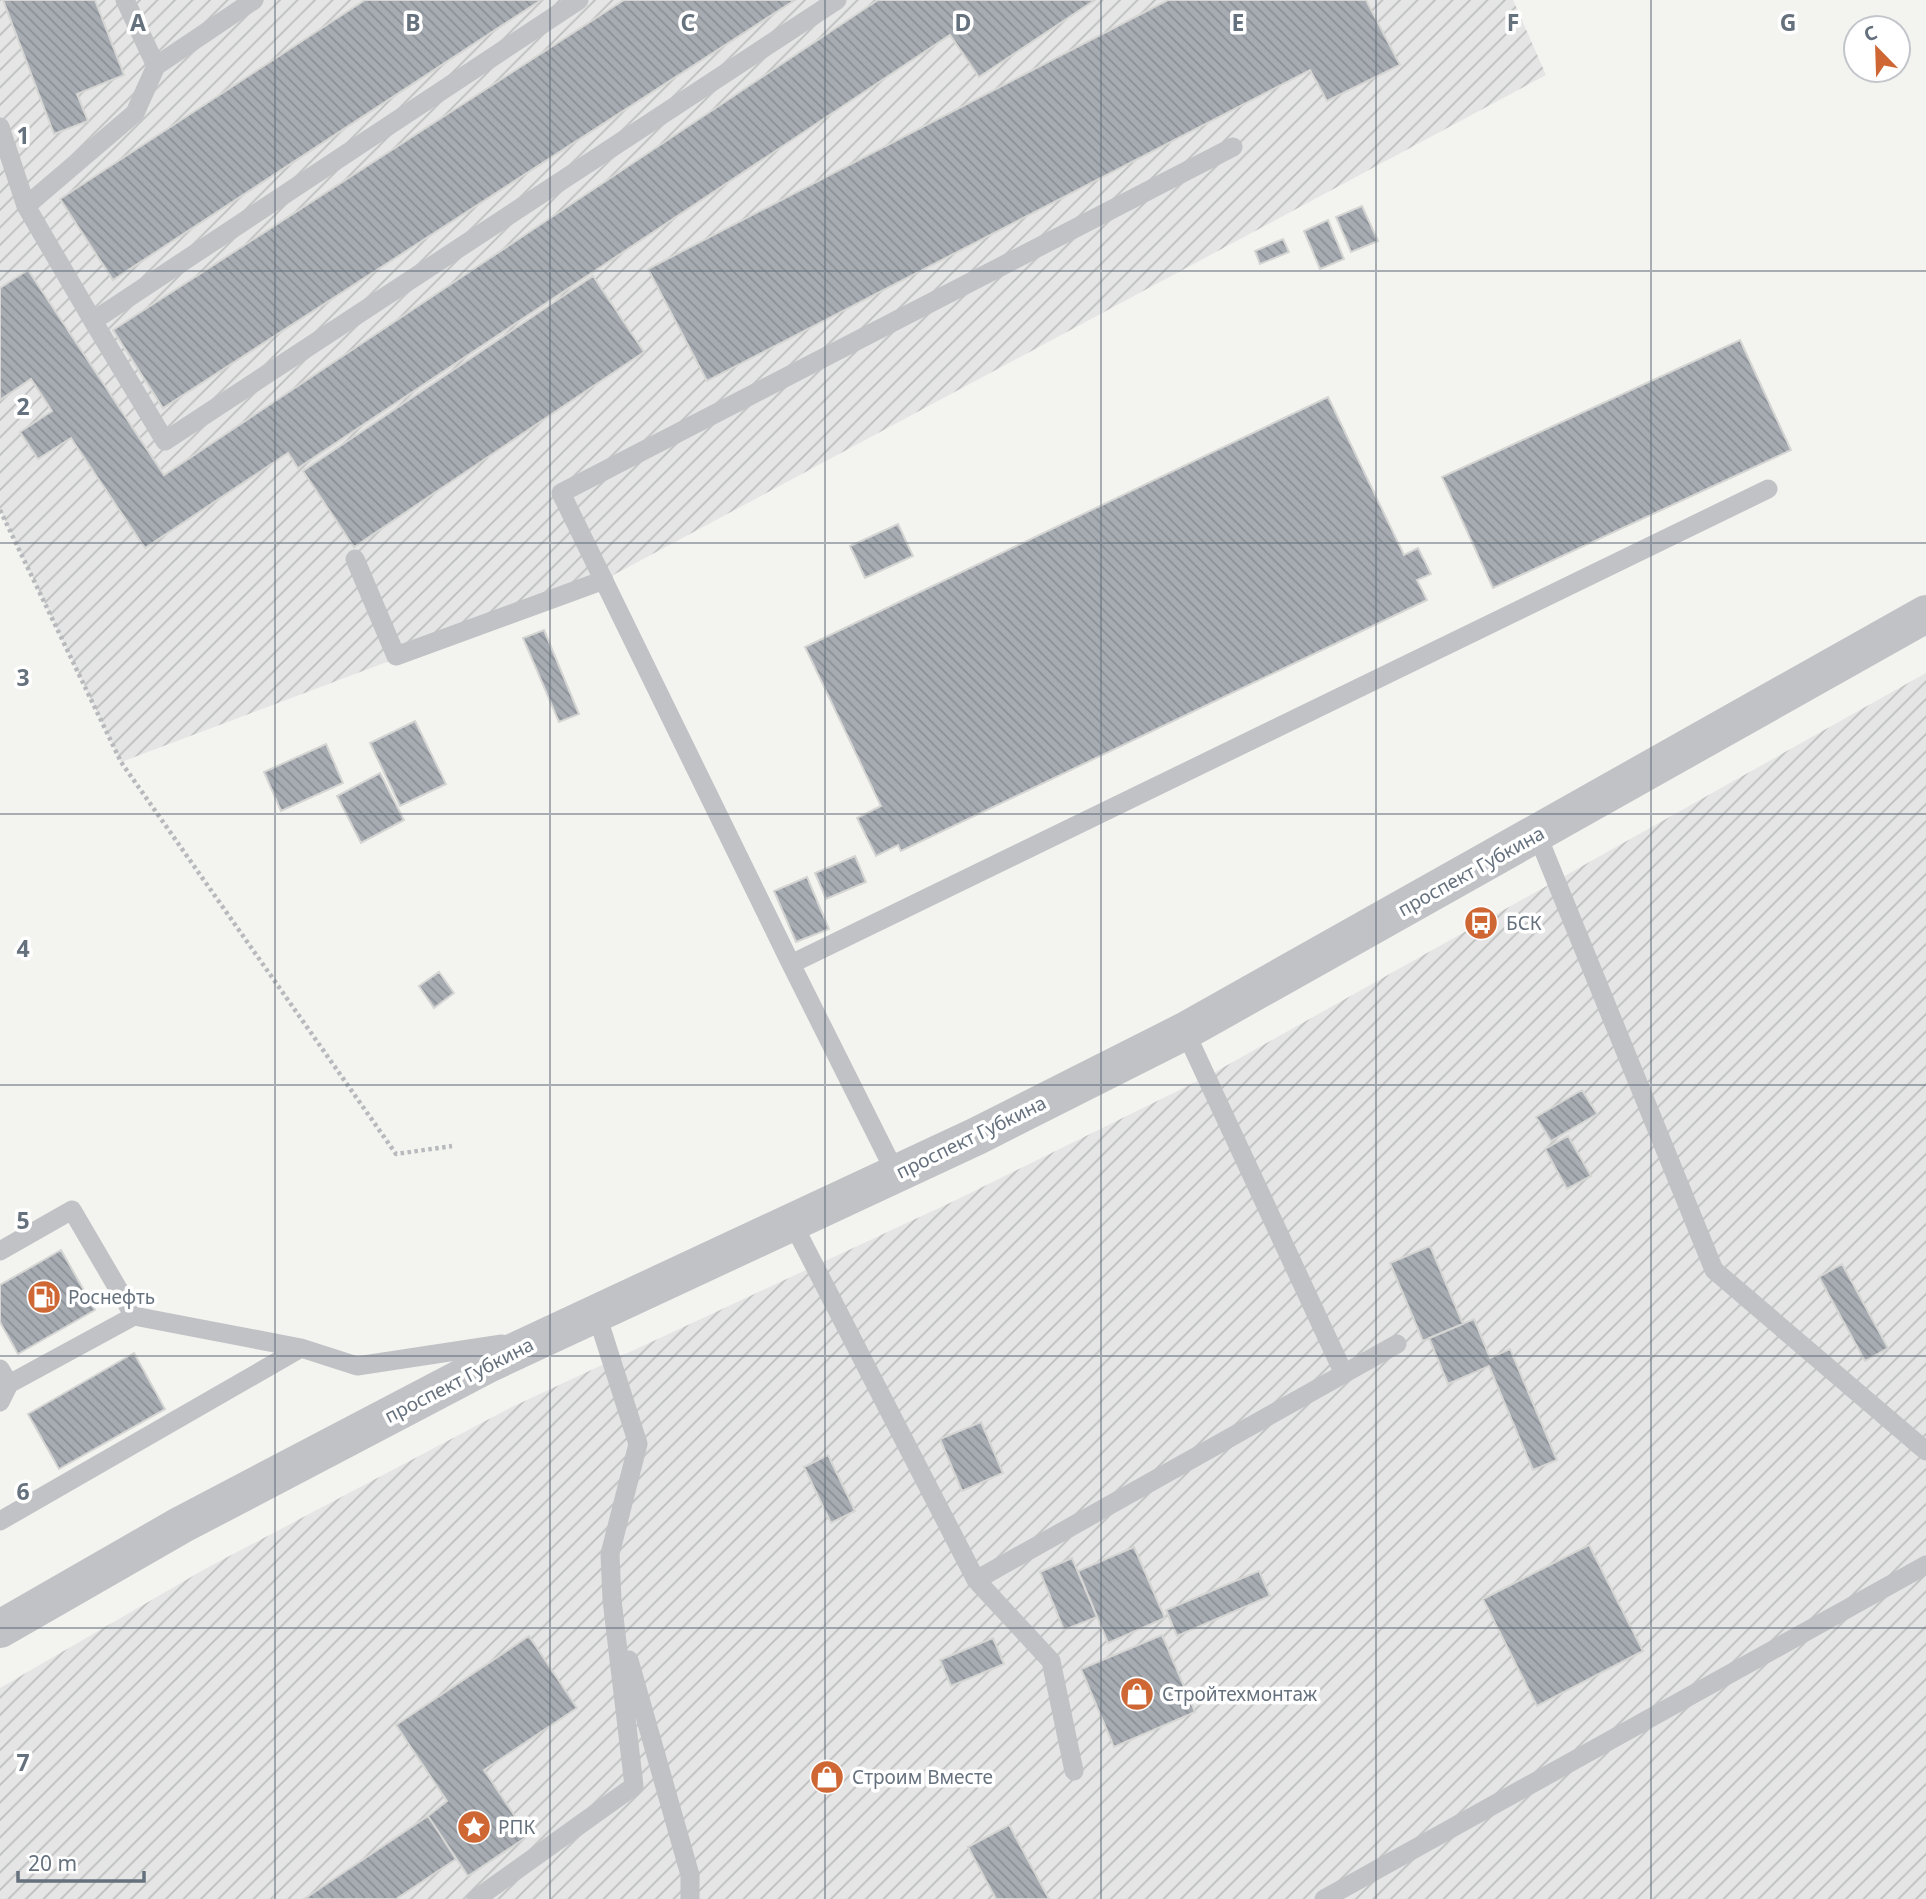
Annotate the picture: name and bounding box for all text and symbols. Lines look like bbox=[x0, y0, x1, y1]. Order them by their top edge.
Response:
text: A bbox=[130, 6, 146, 38]
text: B bbox=[405, 6, 421, 38]
text: C bbox=[681, 6, 696, 38]
text: D bbox=[955, 6, 971, 38]
text: E bbox=[1232, 6, 1244, 38]
text: F bbox=[1507, 6, 1519, 38]
text: G bbox=[1780, 6, 1796, 38]
north arrow bbox=[1842, 14, 1912, 84]
text: С bbox=[1860, 19, 1881, 48]
text: 1 bbox=[16, 119, 30, 151]
text: 2 bbox=[16, 390, 30, 422]
text: 3 bbox=[16, 661, 30, 693]
street label: проспект Губкина bbox=[1393, 820, 1549, 922]
bus stop icon: БСК bbox=[1462, 904, 1500, 942]
place label: БСК bbox=[1506, 910, 1542, 936]
text: 4 bbox=[16, 932, 30, 964]
street label: проспект Губкина bbox=[892, 1089, 1050, 1185]
text: 5 bbox=[16, 1204, 30, 1236]
fuel station icon: Роснефть bbox=[25, 1278, 63, 1316]
place label: Роснефть bbox=[68, 1284, 155, 1310]
street label: проспект Губкина bbox=[380, 1331, 538, 1429]
text: 6 bbox=[16, 1475, 30, 1507]
shop icon: Стройтехмонтаж bbox=[1118, 1675, 1156, 1713]
place label: Стройтехмонтаж bbox=[1162, 1681, 1318, 1707]
text: 7 bbox=[16, 1746, 30, 1778]
shop icon: Строим Вместе bbox=[808, 1758, 846, 1796]
place label: Строим Вместе bbox=[852, 1764, 993, 1790]
place icon: РПК bbox=[455, 1808, 493, 1846]
place label: РПК bbox=[498, 1814, 535, 1840]
scale bar bbox=[18, 1840, 144, 1884]
text: 20 m bbox=[28, 1849, 77, 1877]

